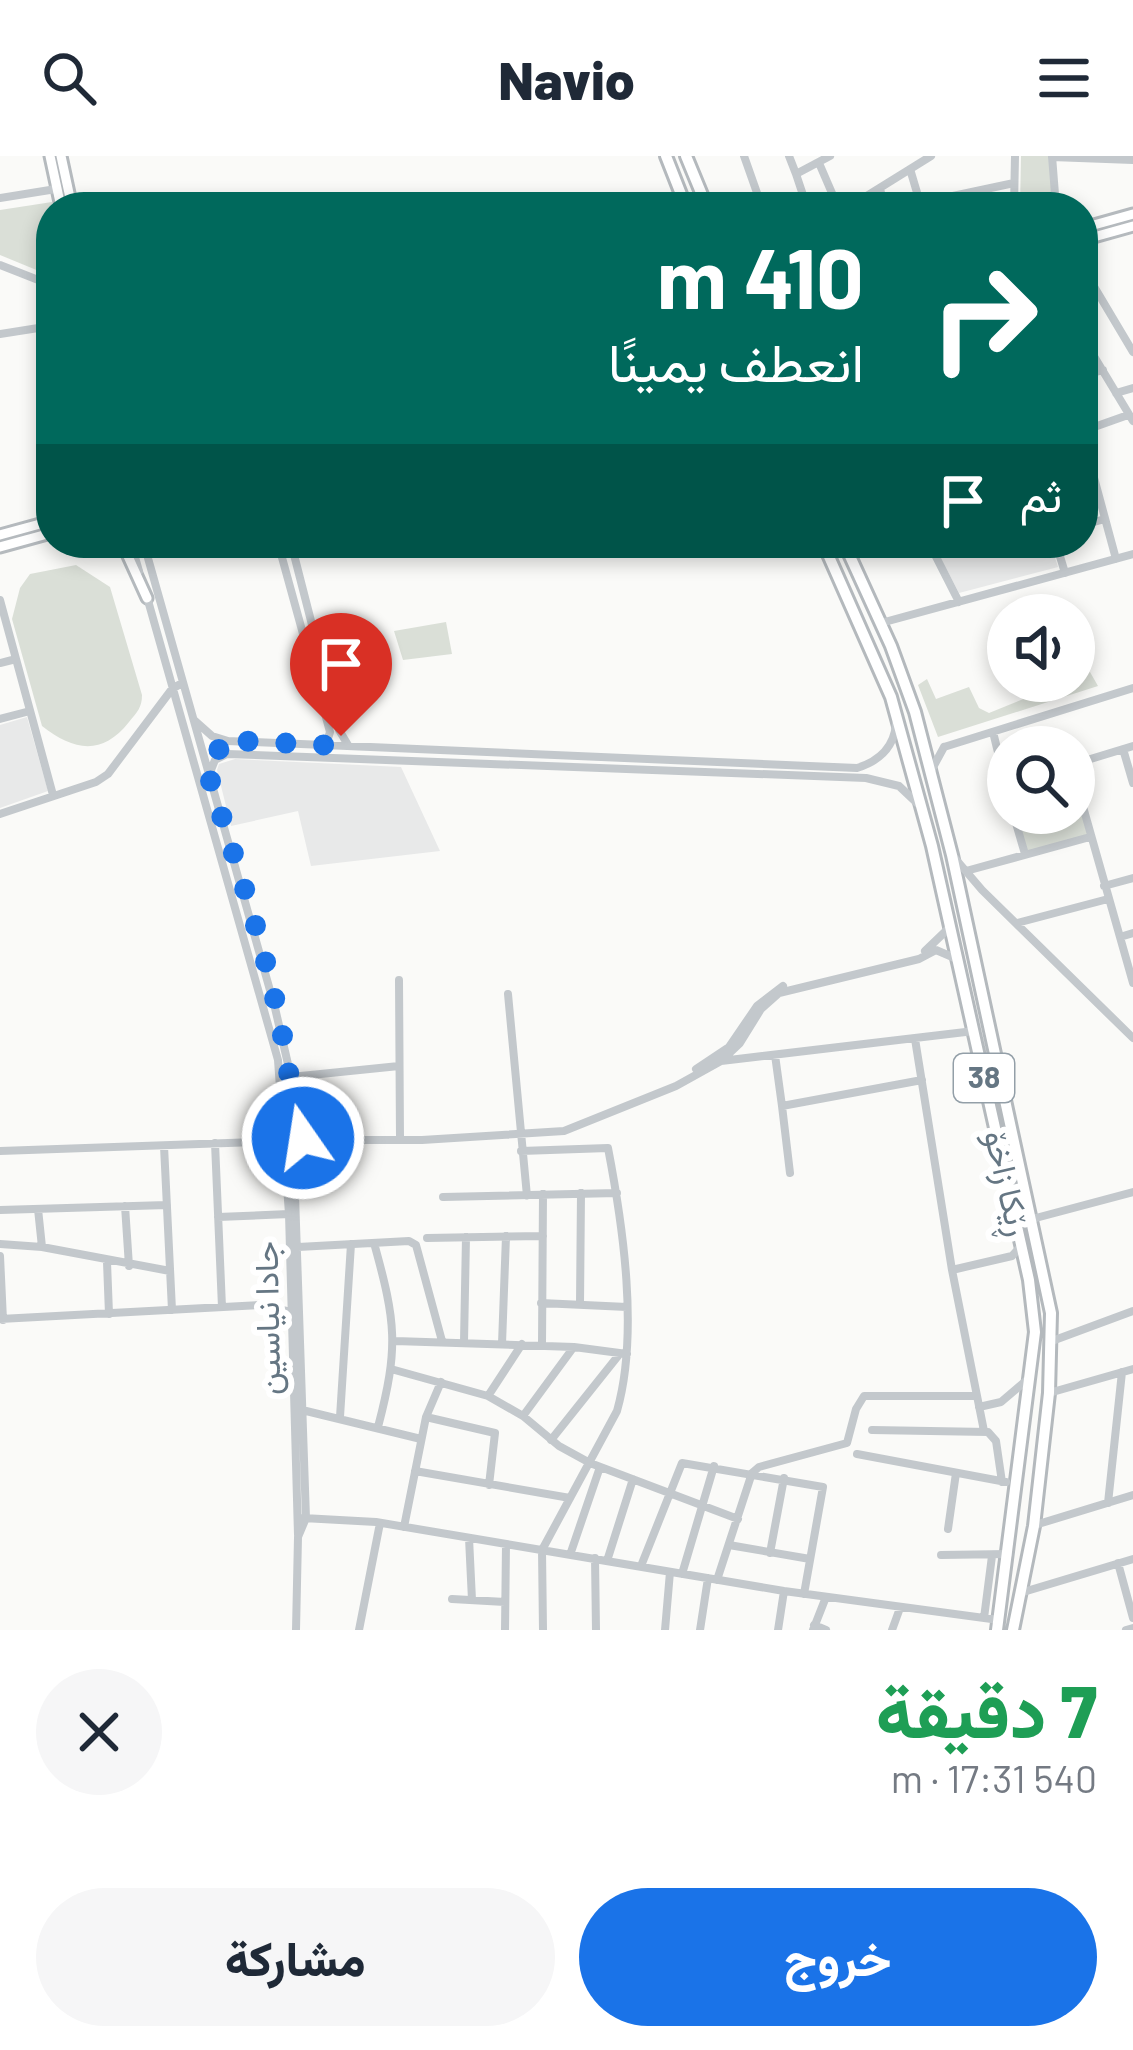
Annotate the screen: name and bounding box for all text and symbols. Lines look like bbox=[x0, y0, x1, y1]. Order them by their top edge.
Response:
icon: search bbox=[36, 45, 102, 111]
icon: menu bbox=[1031, 45, 1097, 111]
text: Navio bbox=[498, 46, 635, 111]
text: 410 m bbox=[657, 225, 864, 326]
icon: right bbox=[906, 240, 1062, 396]
text: انعطف يمينًا bbox=[608, 328, 864, 393]
text: ثم bbox=[1020, 467, 1062, 521]
icon: arrive bbox=[930, 468, 996, 534]
map controls bbox=[987, 594, 1095, 834]
button: sound bbox=[987, 594, 1095, 702]
pin bbox=[290, 613, 392, 736]
icon: arrive bbox=[308, 631, 374, 697]
button: search bbox=[987, 726, 1095, 834]
road number: 38 bbox=[954, 1054, 1014, 1102]
position arrow bbox=[240, 1075, 366, 1201]
street label: ڕێکا زاخۆ bbox=[970, 1126, 1041, 1241]
street label: جادا نیاسین bbox=[245, 1241, 288, 1395]
text: 7 دقيقة bbox=[876, 1666, 1097, 1752]
button: close bbox=[36, 1669, 162, 1795]
text: 540 m · 17:31 bbox=[891, 1754, 1097, 1801]
button: مشاركة bbox=[36, 1888, 555, 2026]
button: خروج bbox=[579, 1888, 1097, 2026]

